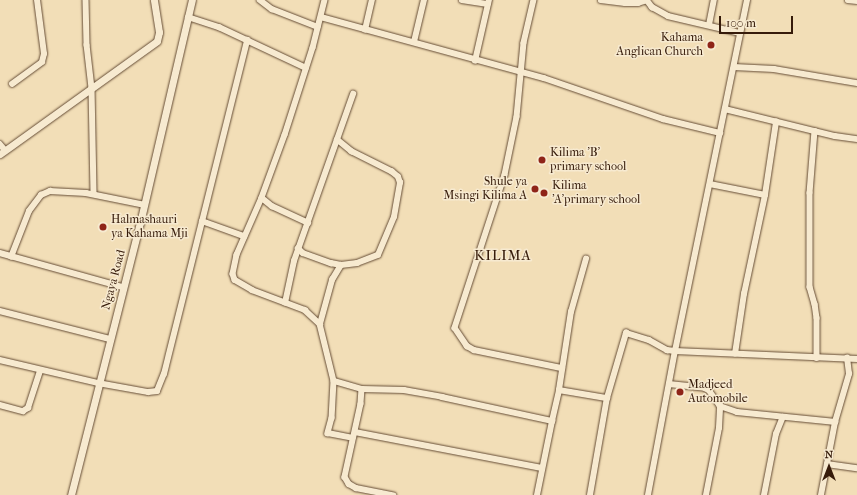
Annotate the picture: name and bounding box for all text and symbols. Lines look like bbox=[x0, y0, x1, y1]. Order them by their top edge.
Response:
scale bar bbox=[721, 8, 795, 34]
text: 100 m bbox=[726, 16, 756, 30]
place label: Kahama Anglican Church bbox=[616, 31, 703, 59]
marker: Kahama Anglican Church bbox=[706, 40, 716, 50]
place label: Kilima 'B' primary school bbox=[550, 146, 626, 174]
marker: Kilima 'B' primary school bbox=[537, 155, 547, 165]
place label: Shule ya Msingi Kilima A bbox=[443, 175, 527, 203]
place label: Kilima 'A'primary school bbox=[552, 179, 640, 207]
marker: Shule ya Msingi Kilima A bbox=[530, 184, 540, 194]
marker: Kilima 'A'primary school bbox=[539, 188, 549, 198]
place label: Halmashauri ya Kahama Mji bbox=[111, 213, 188, 241]
marker: Halmashauri ya Kahama Mji bbox=[98, 222, 108, 232]
street label: Ngaya Road bbox=[99, 248, 129, 312]
district label: KILIMA bbox=[474, 248, 532, 264]
place label: Madjeed Automobile bbox=[688, 378, 748, 406]
marker: Madjeed Automobile bbox=[675, 387, 685, 397]
north arrow bbox=[809, 447, 849, 487]
text: N bbox=[825, 448, 833, 461]

